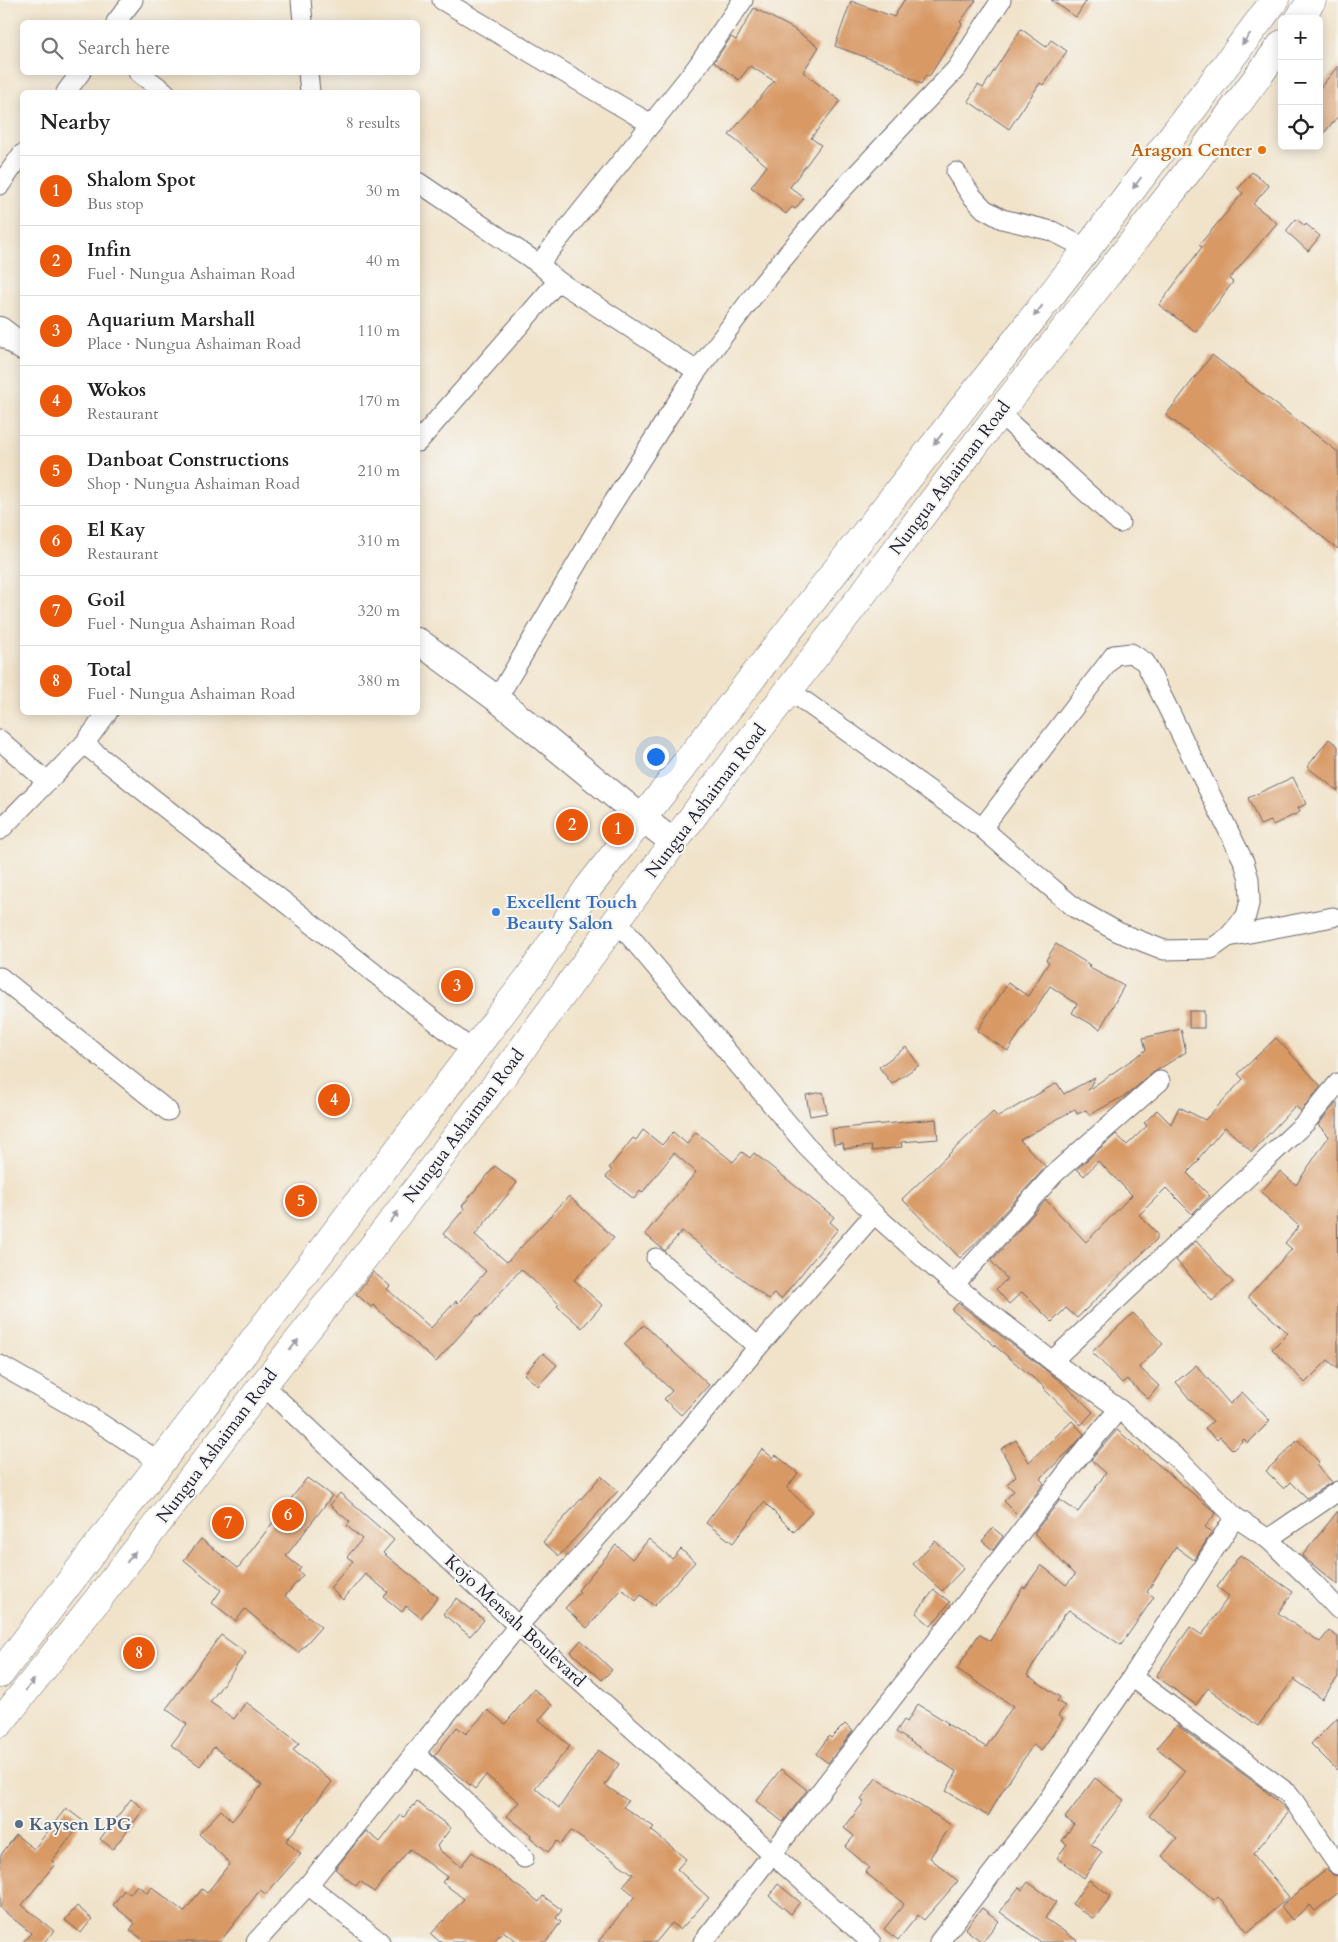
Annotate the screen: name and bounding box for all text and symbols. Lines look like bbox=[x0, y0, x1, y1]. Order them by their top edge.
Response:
map controls bbox=[1278, 15, 1323, 150]
button: + bbox=[1278, 15, 1323, 60]
search box bbox=[20, 20, 420, 75]
one-way arrow bbox=[1241, 32, 1251, 46]
icon: search bbox=[38, 34, 66, 62]
text: Search here bbox=[78, 35, 170, 61]
button: − bbox=[1278, 60, 1323, 105]
button: locate bbox=[1278, 105, 1323, 150]
text: Nearby bbox=[40, 108, 111, 137]
text: 8 results bbox=[346, 112, 400, 134]
place label: Aragon Center bbox=[1131, 138, 1253, 163]
marker: Aragon Center bbox=[1256, 144, 1268, 156]
text: Shalom Spot bbox=[87, 167, 195, 193]
one-way arrow bbox=[1132, 176, 1143, 189]
text: 1 bbox=[52, 180, 60, 202]
text: 30 m bbox=[366, 180, 400, 202]
text: Bus stop bbox=[87, 193, 144, 215]
text: Infin bbox=[87, 237, 131, 263]
text: 2 bbox=[52, 250, 60, 272]
text: 40 m bbox=[366, 250, 400, 272]
text: Fuel · Nungua Ashaiman Road bbox=[87, 263, 295, 285]
one-way arrow bbox=[1033, 304, 1044, 317]
text: Aquarium Marshall bbox=[87, 307, 255, 333]
text: 3 bbox=[52, 320, 60, 342]
text: 110 m bbox=[358, 320, 400, 342]
text: Place · Nungua Ashaiman Road bbox=[87, 333, 301, 355]
text: Wokos bbox=[87, 377, 146, 403]
text: 4 bbox=[52, 390, 60, 412]
text: 170 m bbox=[358, 390, 400, 412]
street label: Nungua Ashaiman Road bbox=[884, 395, 1017, 560]
text: Restaurant bbox=[87, 403, 158, 425]
one-way arrow bbox=[933, 433, 944, 446]
text: Danboat Constructions bbox=[87, 447, 289, 473]
text: 5 bbox=[52, 460, 60, 482]
text: 210 m bbox=[358, 460, 400, 482]
text: Shop · Nungua Ashaiman Road bbox=[87, 473, 300, 495]
text: El Kay bbox=[87, 517, 145, 543]
text: 6 bbox=[52, 530, 60, 552]
text: 310 m bbox=[358, 530, 400, 552]
text: Restaurant bbox=[87, 543, 158, 565]
text: Goil bbox=[87, 587, 125, 613]
text: 7 bbox=[52, 600, 60, 622]
text: 320 m bbox=[358, 600, 400, 622]
text: Fuel · Nungua Ashaiman Road bbox=[87, 613, 295, 635]
text: Total bbox=[87, 657, 131, 683]
text: 8 bbox=[52, 670, 60, 692]
text: 380 m bbox=[358, 670, 400, 692]
text: Fuel · Nungua Ashaiman Road bbox=[87, 683, 295, 705]
street label: Nungua Ashaiman Road bbox=[640, 718, 773, 883]
your location bbox=[643, 744, 669, 770]
pin: 2 bbox=[556, 806, 588, 844]
pin: 1 bbox=[602, 810, 634, 848]
place label: Excellent Touch Beauty Salon bbox=[506, 890, 637, 936]
marker: Excellent Touch Beauty Salon bbox=[490, 906, 502, 918]
pin: 3 bbox=[441, 967, 473, 1005]
street label: Nungua Ashaiman Road bbox=[398, 1043, 531, 1208]
pin: 4 bbox=[318, 1081, 350, 1119]
pin: 5 bbox=[285, 1182, 317, 1220]
one-way arrow bbox=[389, 1211, 400, 1224]
one-way arrow bbox=[289, 1339, 300, 1352]
street label: Nungua Ashaiman Road bbox=[151, 1363, 284, 1528]
pin: 6 bbox=[272, 1496, 304, 1534]
pin: 7 bbox=[212, 1504, 244, 1542]
street label: Kojo Mensah Boulevard bbox=[439, 1549, 591, 1693]
one-way arrow bbox=[126, 1551, 137, 1564]
pin: 8 bbox=[123, 1634, 155, 1672]
one-way arrow bbox=[25, 1679, 36, 1692]
place label: Kaysen LPG bbox=[29, 1812, 132, 1837]
marker: Kaysen LPG bbox=[13, 1818, 25, 1830]

